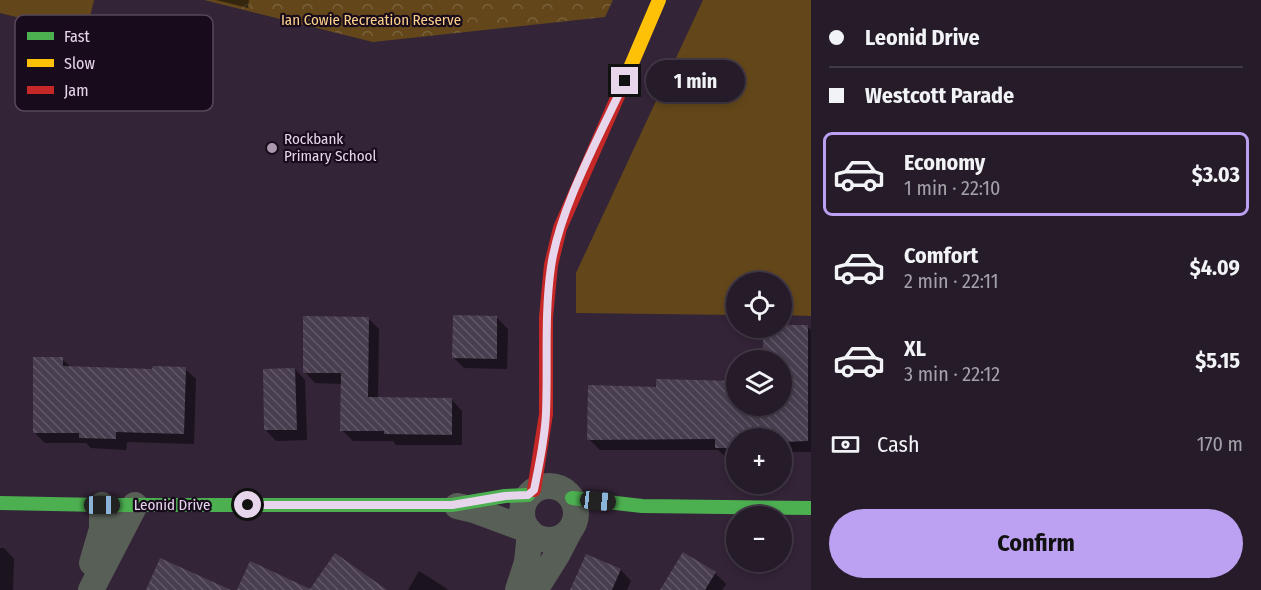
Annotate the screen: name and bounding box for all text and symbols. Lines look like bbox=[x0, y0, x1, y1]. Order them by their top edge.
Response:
park label: Ian Cowie Recreation Reserve bbox=[281, 11, 461, 29]
legend bbox=[15, 15, 213, 111]
text: Leonid Drive bbox=[865, 24, 980, 51]
text: Fast bbox=[64, 27, 91, 46]
text: Slow bbox=[64, 54, 95, 73]
callout: 1 min bbox=[646, 60, 745, 102]
route end bbox=[611, 67, 638, 94]
text: 1 min bbox=[674, 69, 717, 93]
text: Jam bbox=[64, 81, 89, 100]
text: Westcott Parade bbox=[865, 82, 1014, 109]
place label: Rockbank Primary School bbox=[284, 130, 376, 165]
marker: Rockbank Primary School bbox=[265, 141, 279, 155]
icon: car bbox=[832, 147, 886, 201]
text: Economy bbox=[904, 149, 985, 176]
text: $3.03 bbox=[1192, 161, 1240, 188]
text: 1 min · 22:10 bbox=[904, 176, 1000, 200]
icon: car bbox=[832, 240, 886, 294]
text: Comfort bbox=[904, 242, 978, 269]
text: $4.09 bbox=[1190, 254, 1240, 281]
text: 2 min · 22:11 bbox=[904, 269, 999, 293]
map controls bbox=[726, 272, 792, 572]
button: locate bbox=[726, 272, 792, 338]
icon: car bbox=[832, 333, 886, 387]
text: XL bbox=[904, 335, 926, 362]
text: $5.15 bbox=[1195, 347, 1240, 374]
button: layers bbox=[726, 350, 792, 416]
text: 3 min · 22:12 bbox=[904, 362, 1000, 386]
button: + bbox=[726, 428, 792, 494]
icon: cash bbox=[829, 428, 862, 461]
text: Cash bbox=[877, 431, 920, 458]
text: 170 m bbox=[1197, 432, 1243, 456]
car bbox=[579, 490, 617, 512]
route start bbox=[234, 491, 261, 518]
car bbox=[84, 496, 120, 514]
street label: Leonid Drive bbox=[134, 496, 210, 514]
button: − bbox=[726, 506, 792, 572]
button: Confirm bbox=[829, 509, 1243, 578]

